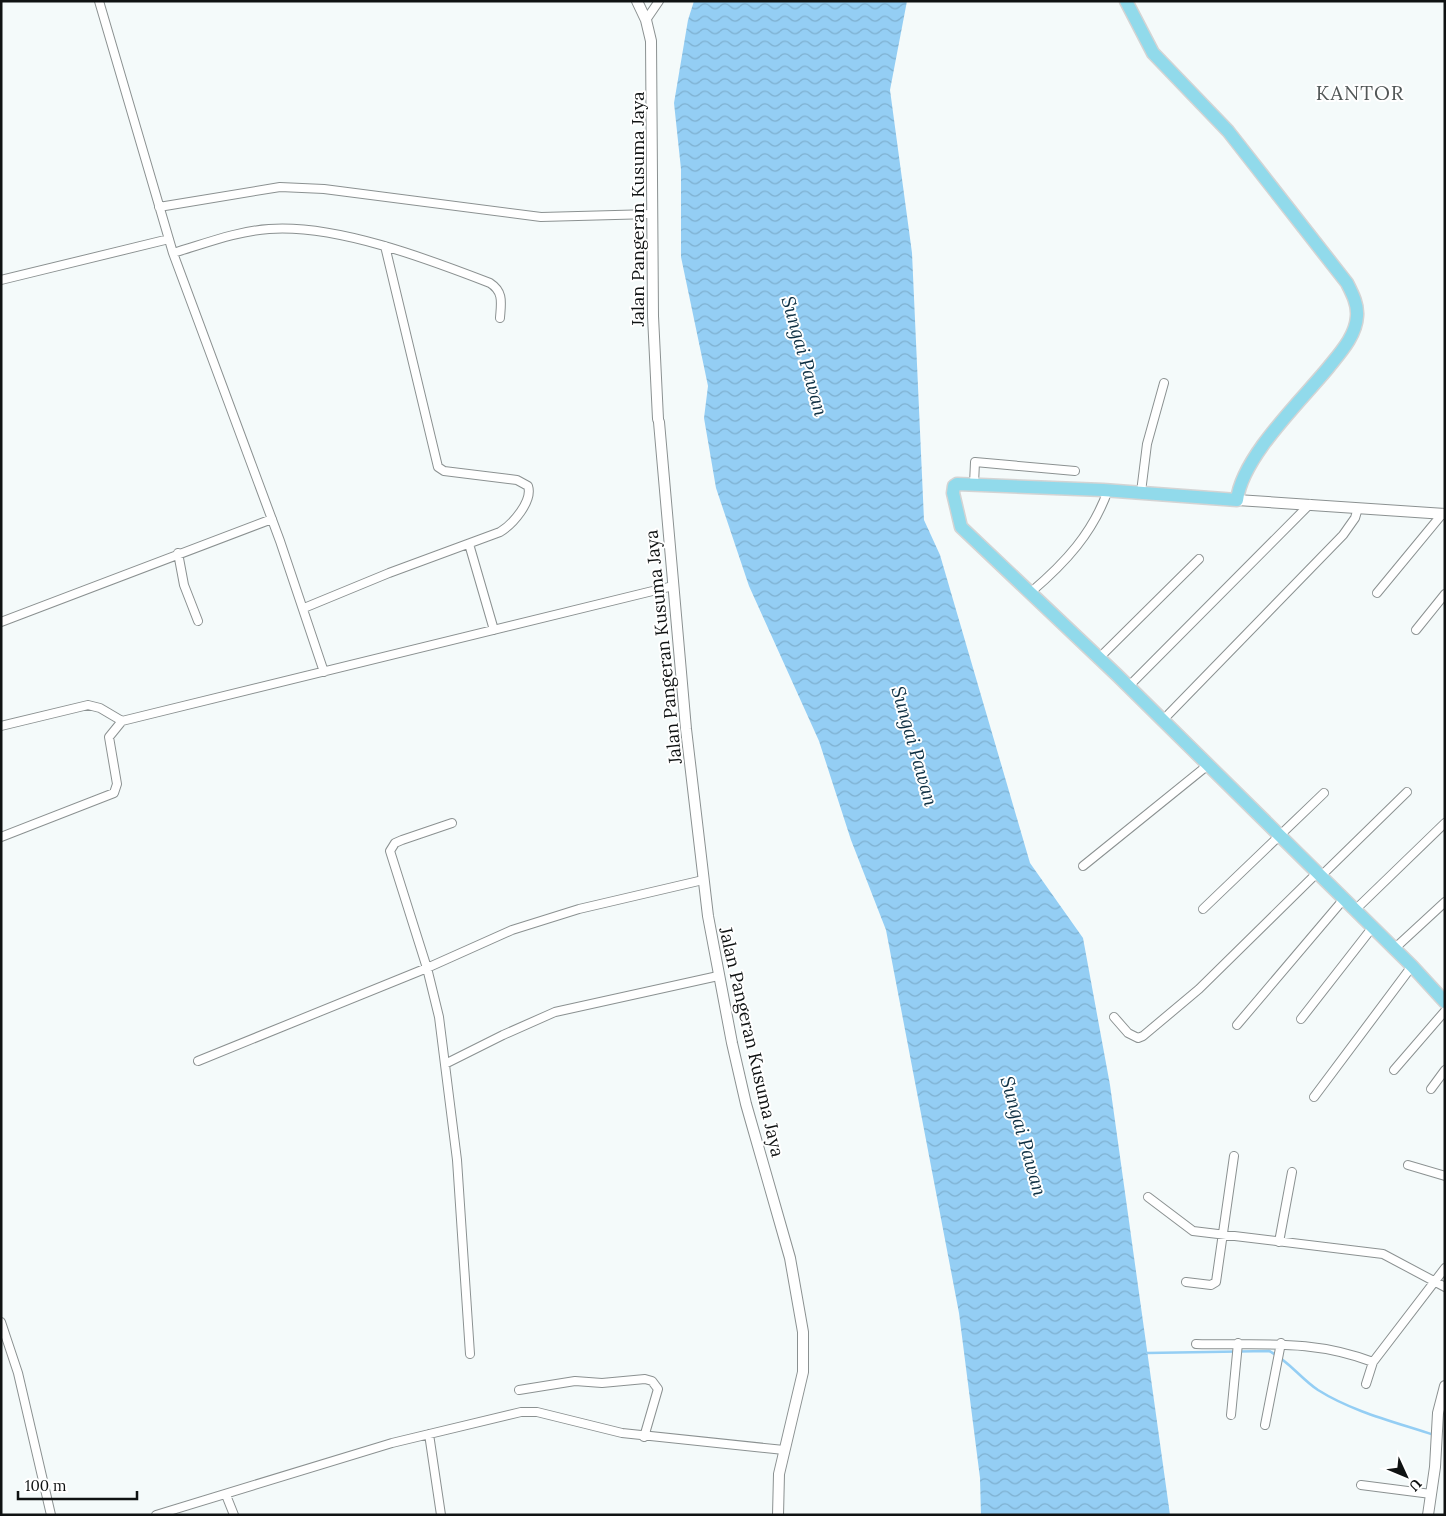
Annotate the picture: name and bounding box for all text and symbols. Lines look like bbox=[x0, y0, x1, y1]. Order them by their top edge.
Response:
district label: KANTOR bbox=[1316, 80, 1404, 105]
street label: Jalan Pangeran Kusuma Jaya bbox=[626, 91, 649, 328]
water label: Sungai Pawan bbox=[776, 293, 834, 419]
street label: Jalan Pangeran Kusuma Jaya bbox=[639, 529, 687, 766]
water label: Sungai Pawan bbox=[886, 683, 944, 809]
street label: Jalan Pangeran Kusuma Jaya bbox=[714, 924, 790, 1159]
water label: Sungai Pawan bbox=[995, 1073, 1053, 1199]
north arrow bbox=[1381, 1451, 1431, 1501]
scale bar bbox=[18, 1468, 136, 1500]
text: U bbox=[1405, 1475, 1426, 1495]
text: 100 m bbox=[25, 1476, 66, 1495]

